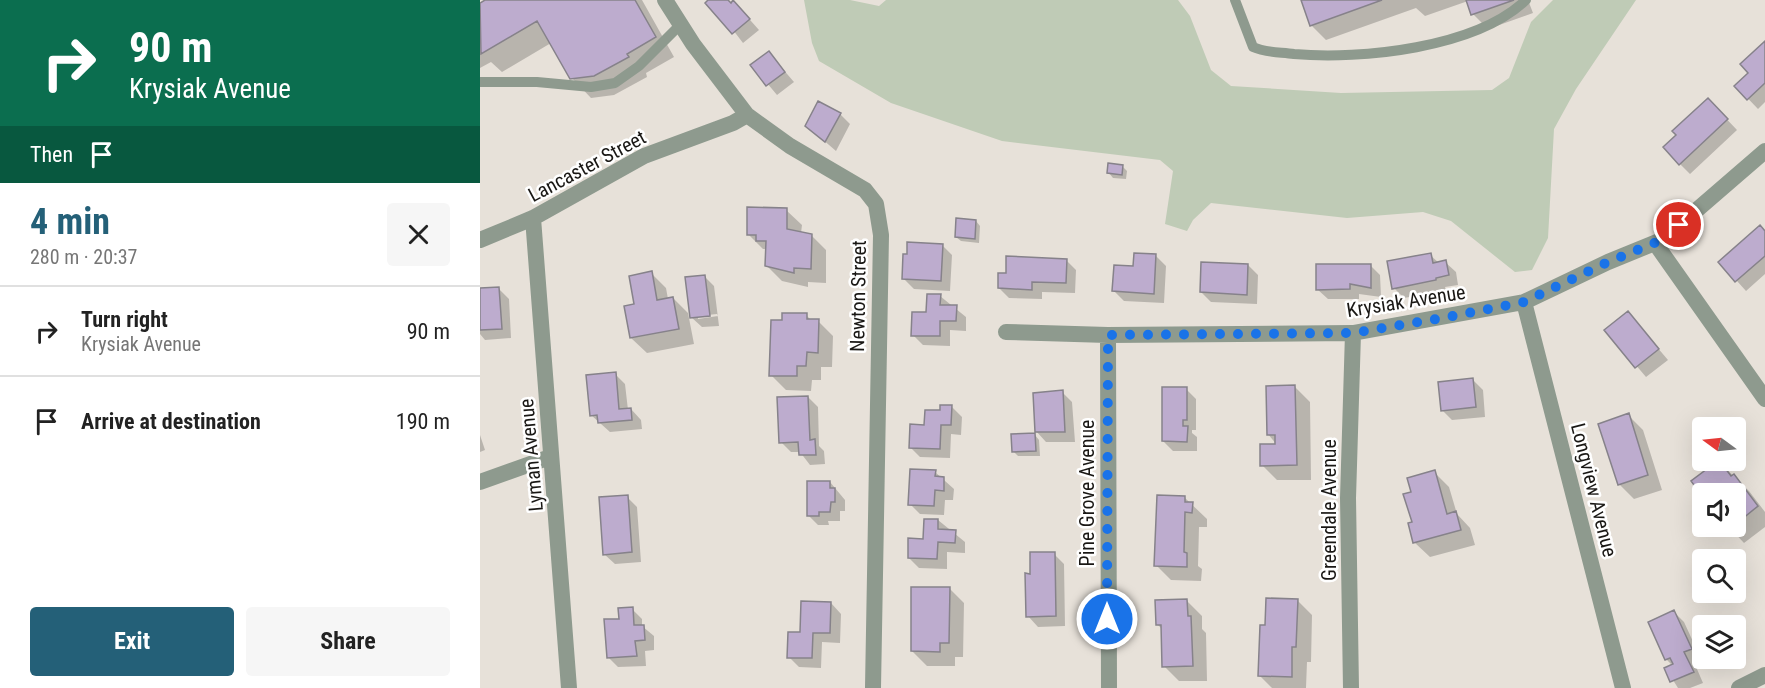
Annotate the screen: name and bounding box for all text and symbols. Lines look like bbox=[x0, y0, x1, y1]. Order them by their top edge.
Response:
text: 90 m bbox=[129, 23, 212, 72]
icon: right bbox=[30, 24, 108, 102]
text: Krysiak Avenue bbox=[129, 73, 291, 105]
street label: Lancaster Street bbox=[524, 125, 650, 207]
icon: arrive bbox=[85, 138, 118, 171]
text: Then bbox=[30, 142, 73, 167]
pin bbox=[1653, 199, 1704, 250]
text: 4 min bbox=[30, 201, 110, 243]
button: close bbox=[387, 203, 450, 266]
icon: arrive bbox=[1662, 208, 1695, 241]
street label: Newton Street bbox=[845, 240, 871, 352]
text: 280 m · 20:37 bbox=[30, 245, 137, 269]
street label: Krysiak Avenue bbox=[1345, 280, 1467, 322]
text: Turn right bbox=[81, 307, 168, 332]
icon: right bbox=[30, 315, 63, 348]
text: 90 m bbox=[407, 319, 450, 344]
text: Krysiak Avenue bbox=[81, 332, 201, 356]
street label: Lyman Avenue bbox=[514, 398, 548, 512]
icon: arrive bbox=[30, 405, 63, 438]
text: Arrive at destination bbox=[81, 409, 261, 434]
text: 190 m bbox=[396, 409, 450, 434]
north arrow bbox=[1692, 417, 1746, 471]
map controls bbox=[1692, 417, 1746, 669]
street label: Pine Grove Avenue bbox=[1075, 420, 1099, 566]
street label: Longview Avenue bbox=[1566, 421, 1622, 559]
street label: Greendale Avenue bbox=[1317, 439, 1341, 581]
button: sound bbox=[1692, 483, 1746, 537]
button: search bbox=[1692, 549, 1746, 603]
position arrow bbox=[1075, 587, 1139, 651]
button: Exit bbox=[30, 607, 234, 676]
button: Share bbox=[246, 607, 450, 676]
button: layers bbox=[1692, 615, 1746, 669]

